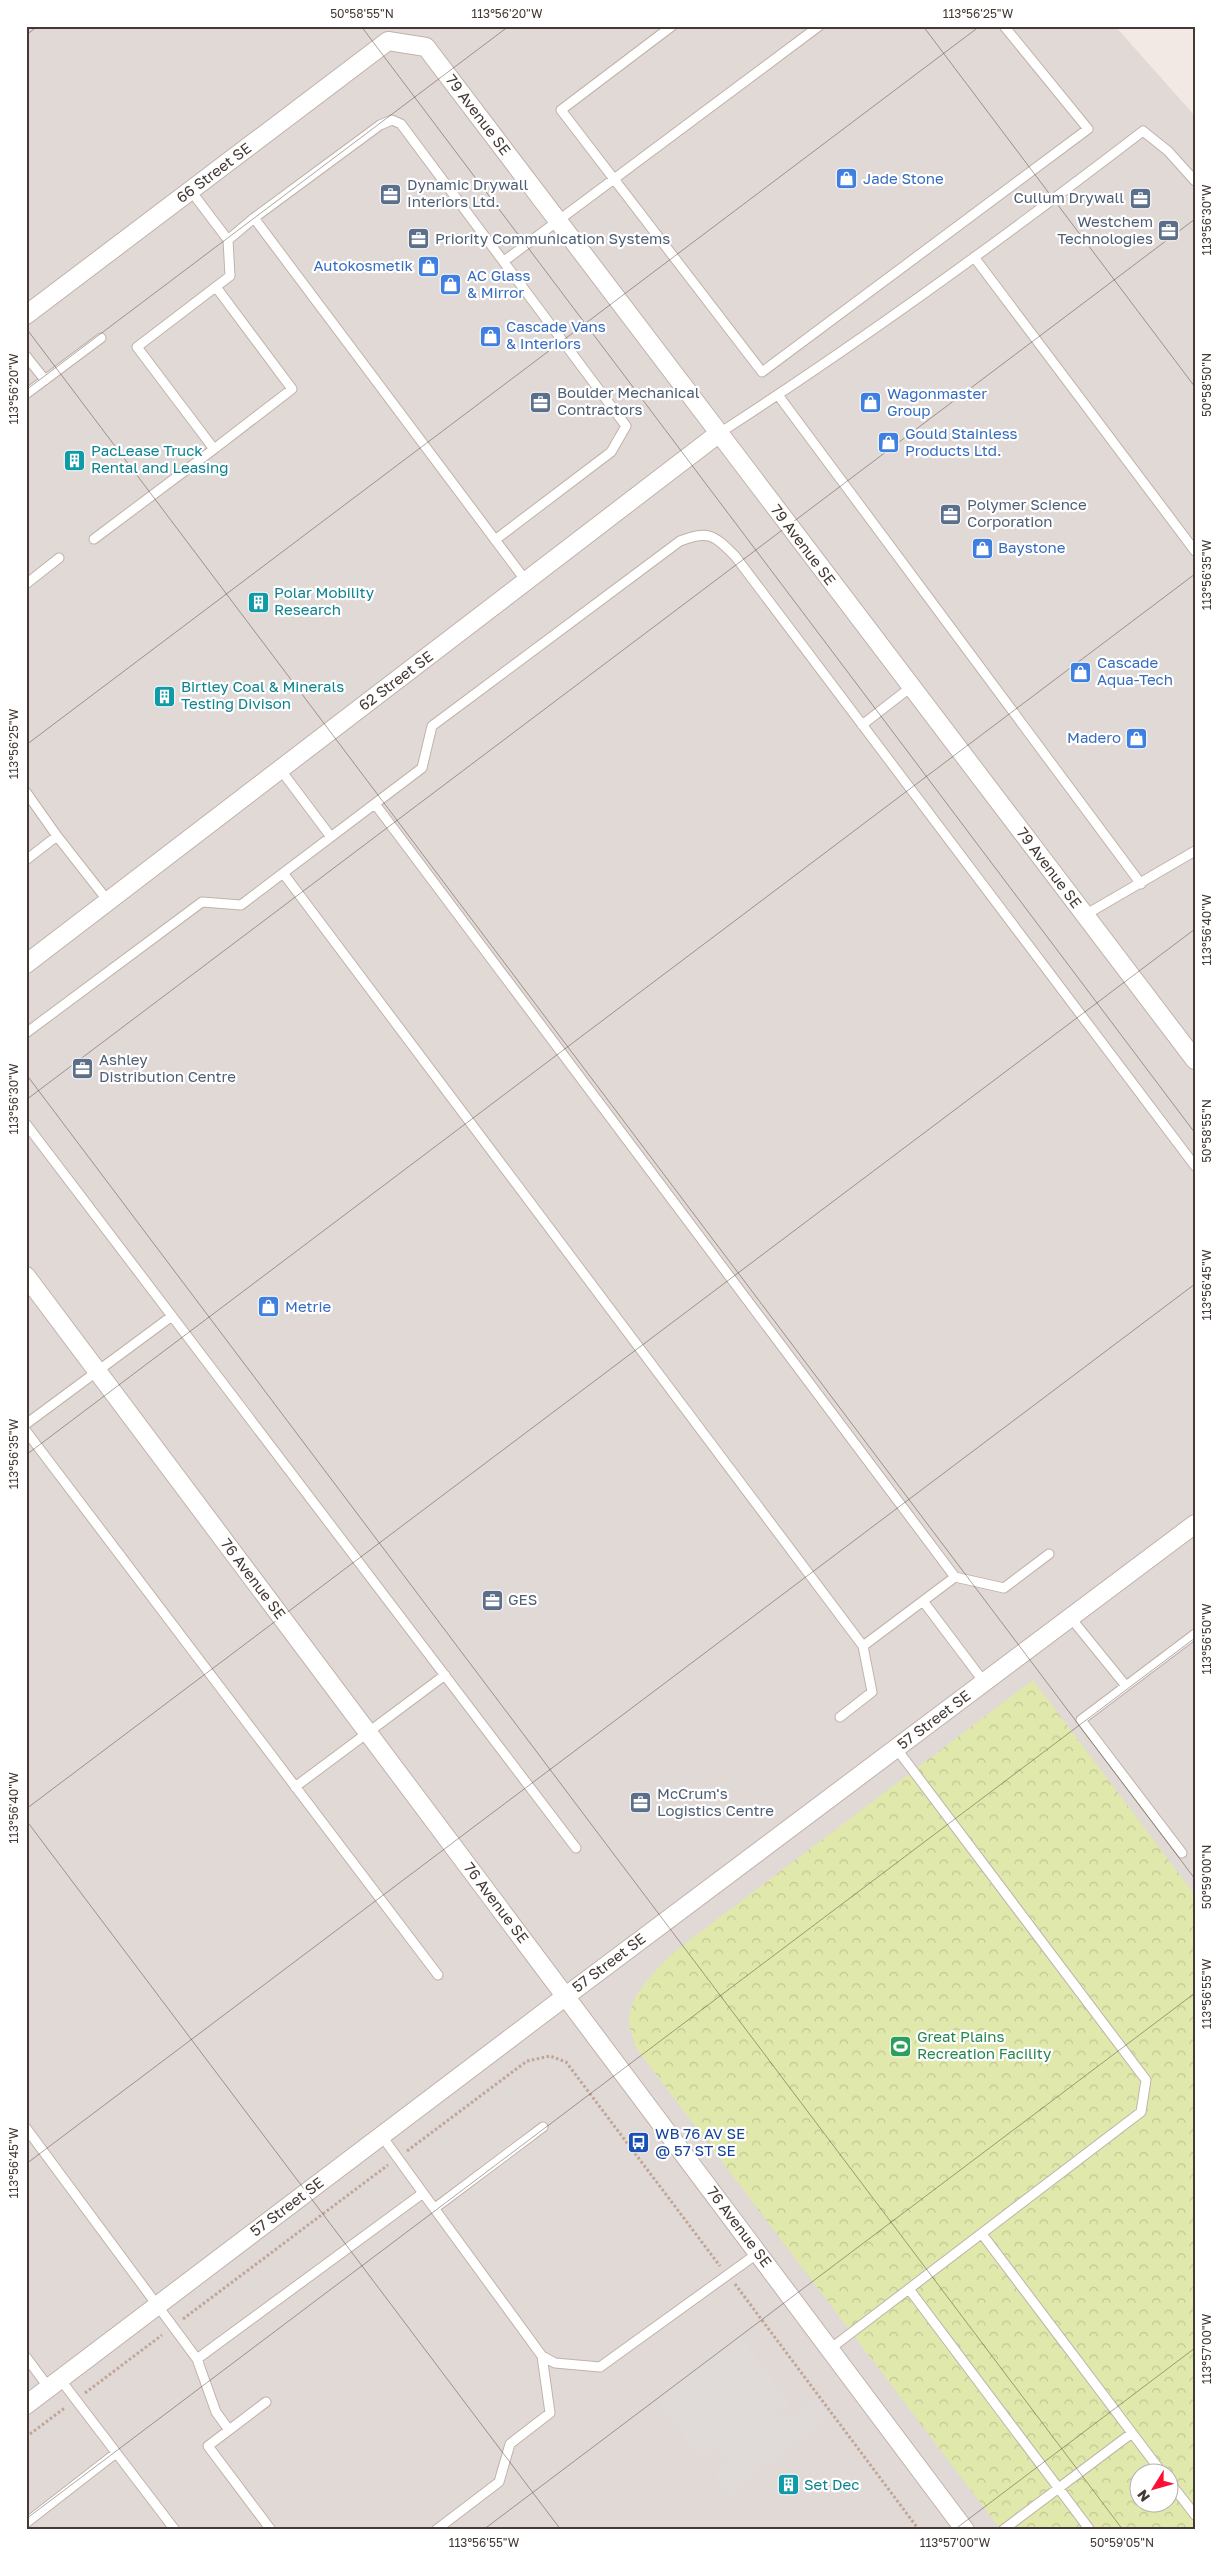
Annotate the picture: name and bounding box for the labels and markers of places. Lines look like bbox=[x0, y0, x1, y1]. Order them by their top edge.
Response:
shop icon: Jade Stone bbox=[835, 167, 859, 191]
place label: Jade Stone bbox=[863, 169, 944, 187]
place label: Dynamic Drywall Interiors Ltd. bbox=[407, 175, 528, 210]
office icon: Dynamic Drywall Interiors Ltd. bbox=[379, 182, 403, 206]
office icon: Cullum Drywall bbox=[1128, 186, 1152, 210]
place label: Cullum Drywall bbox=[1014, 188, 1124, 206]
place label: Westchem Technologies bbox=[1057, 212, 1153, 247]
office icon: Westchem Technologies bbox=[1157, 219, 1181, 243]
office icon: Priority Communication Systems bbox=[407, 227, 431, 251]
place label: Priority Communication Systems bbox=[435, 229, 670, 247]
shop icon: Autokosmetik bbox=[417, 254, 441, 278]
place label: Autokosmetik bbox=[314, 256, 414, 274]
place label: AC Glass & Mirror bbox=[467, 266, 531, 301]
shop icon: AC Glass & Mirror bbox=[439, 273, 463, 297]
place label: Cascade Vans & Interiors bbox=[506, 317, 606, 352]
shop icon: Cascade Vans & Interiors bbox=[478, 324, 502, 348]
place label: Boulder Mechanical Contractors bbox=[557, 383, 700, 418]
place label: Wagonmaster Group bbox=[887, 384, 987, 419]
office icon: Boulder Mechanical Contractors bbox=[529, 390, 553, 414]
shop icon: Wagonmaster Group bbox=[859, 391, 883, 415]
place label: Gould Stainless Products Ltd. bbox=[905, 424, 1018, 459]
shop icon: Gould Stainless Products Ltd. bbox=[877, 431, 901, 455]
place label: PacLease Truck Rental and Leasing bbox=[91, 441, 229, 476]
building icon: PacLease Truck Rental and Leasing bbox=[63, 448, 87, 472]
place label: Polymer Science Corporation bbox=[967, 495, 1087, 530]
office icon: Polymer Science Corporation bbox=[939, 502, 963, 526]
shop icon: Baystone bbox=[970, 536, 994, 560]
place label: Baystone bbox=[998, 538, 1066, 556]
place label: Polar Mobility Research bbox=[274, 583, 375, 618]
building icon: Polar Mobility Research bbox=[246, 590, 270, 614]
place label: Cascade Aqua-Tech bbox=[1097, 653, 1173, 688]
shop icon: Cascade Aqua-Tech bbox=[1069, 660, 1093, 684]
place label: Birtley Coal & Minerals Testing Divison bbox=[181, 677, 344, 712]
building icon: Birtley Coal & Minerals Testing Divison bbox=[153, 684, 177, 708]
shop icon: Madero bbox=[1125, 726, 1149, 750]
place label: Madero bbox=[1067, 728, 1121, 746]
place label: Ashley Distribution Centre bbox=[99, 1050, 236, 1085]
office icon: Ashley Distribution Centre bbox=[71, 1057, 95, 1081]
shop icon: Metrie bbox=[257, 1295, 281, 1319]
place label: Metrie bbox=[285, 1297, 331, 1315]
office icon: GES bbox=[480, 1588, 504, 1612]
place label: GES bbox=[508, 1590, 537, 1608]
place label: McCrum's Logistics Centre bbox=[657, 1784, 774, 1819]
office icon: McCrum's Logistics Centre bbox=[629, 1791, 653, 1815]
place label: Great Plains Recreation Facility bbox=[917, 2027, 1052, 2062]
sports icon: Great Plains Recreation Facility bbox=[889, 2034, 913, 2058]
place label: WB 76 AV SE @ 57 ST SE bbox=[655, 2124, 745, 2159]
bus stop icon: WB 76 AV SE @ 57 ST SE bbox=[627, 2131, 651, 2155]
building icon: Set Dec bbox=[776, 2473, 800, 2497]
place label: Set Dec bbox=[804, 2475, 859, 2493]

